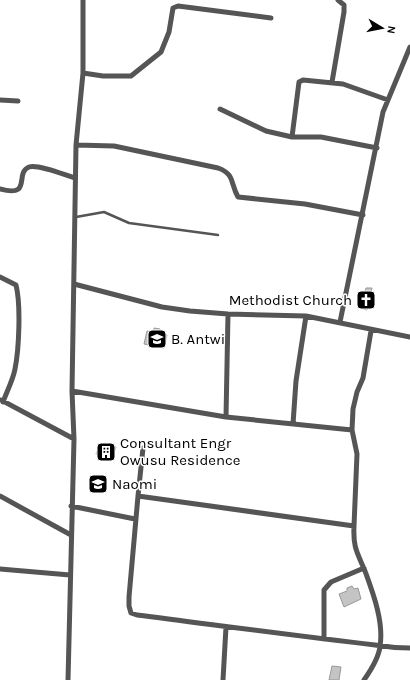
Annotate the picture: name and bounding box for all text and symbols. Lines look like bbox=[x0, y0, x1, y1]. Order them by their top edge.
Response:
north arrow bbox=[362, 8, 402, 48]
text: N bbox=[384, 25, 398, 35]
church icon: Methodist Church bbox=[355, 289, 377, 311]
place label: Methodist Church bbox=[229, 291, 352, 309]
school or university icon: B. Antwi bbox=[146, 328, 168, 350]
place label: B. Antwi bbox=[171, 330, 225, 348]
place label: Consultant Engr Owusu Residence bbox=[120, 434, 241, 469]
building icon: Consultant Engr Owusu Residence bbox=[95, 441, 117, 463]
school or university icon: Naomi bbox=[87, 473, 109, 495]
place label: Naomi bbox=[112, 475, 157, 493]

